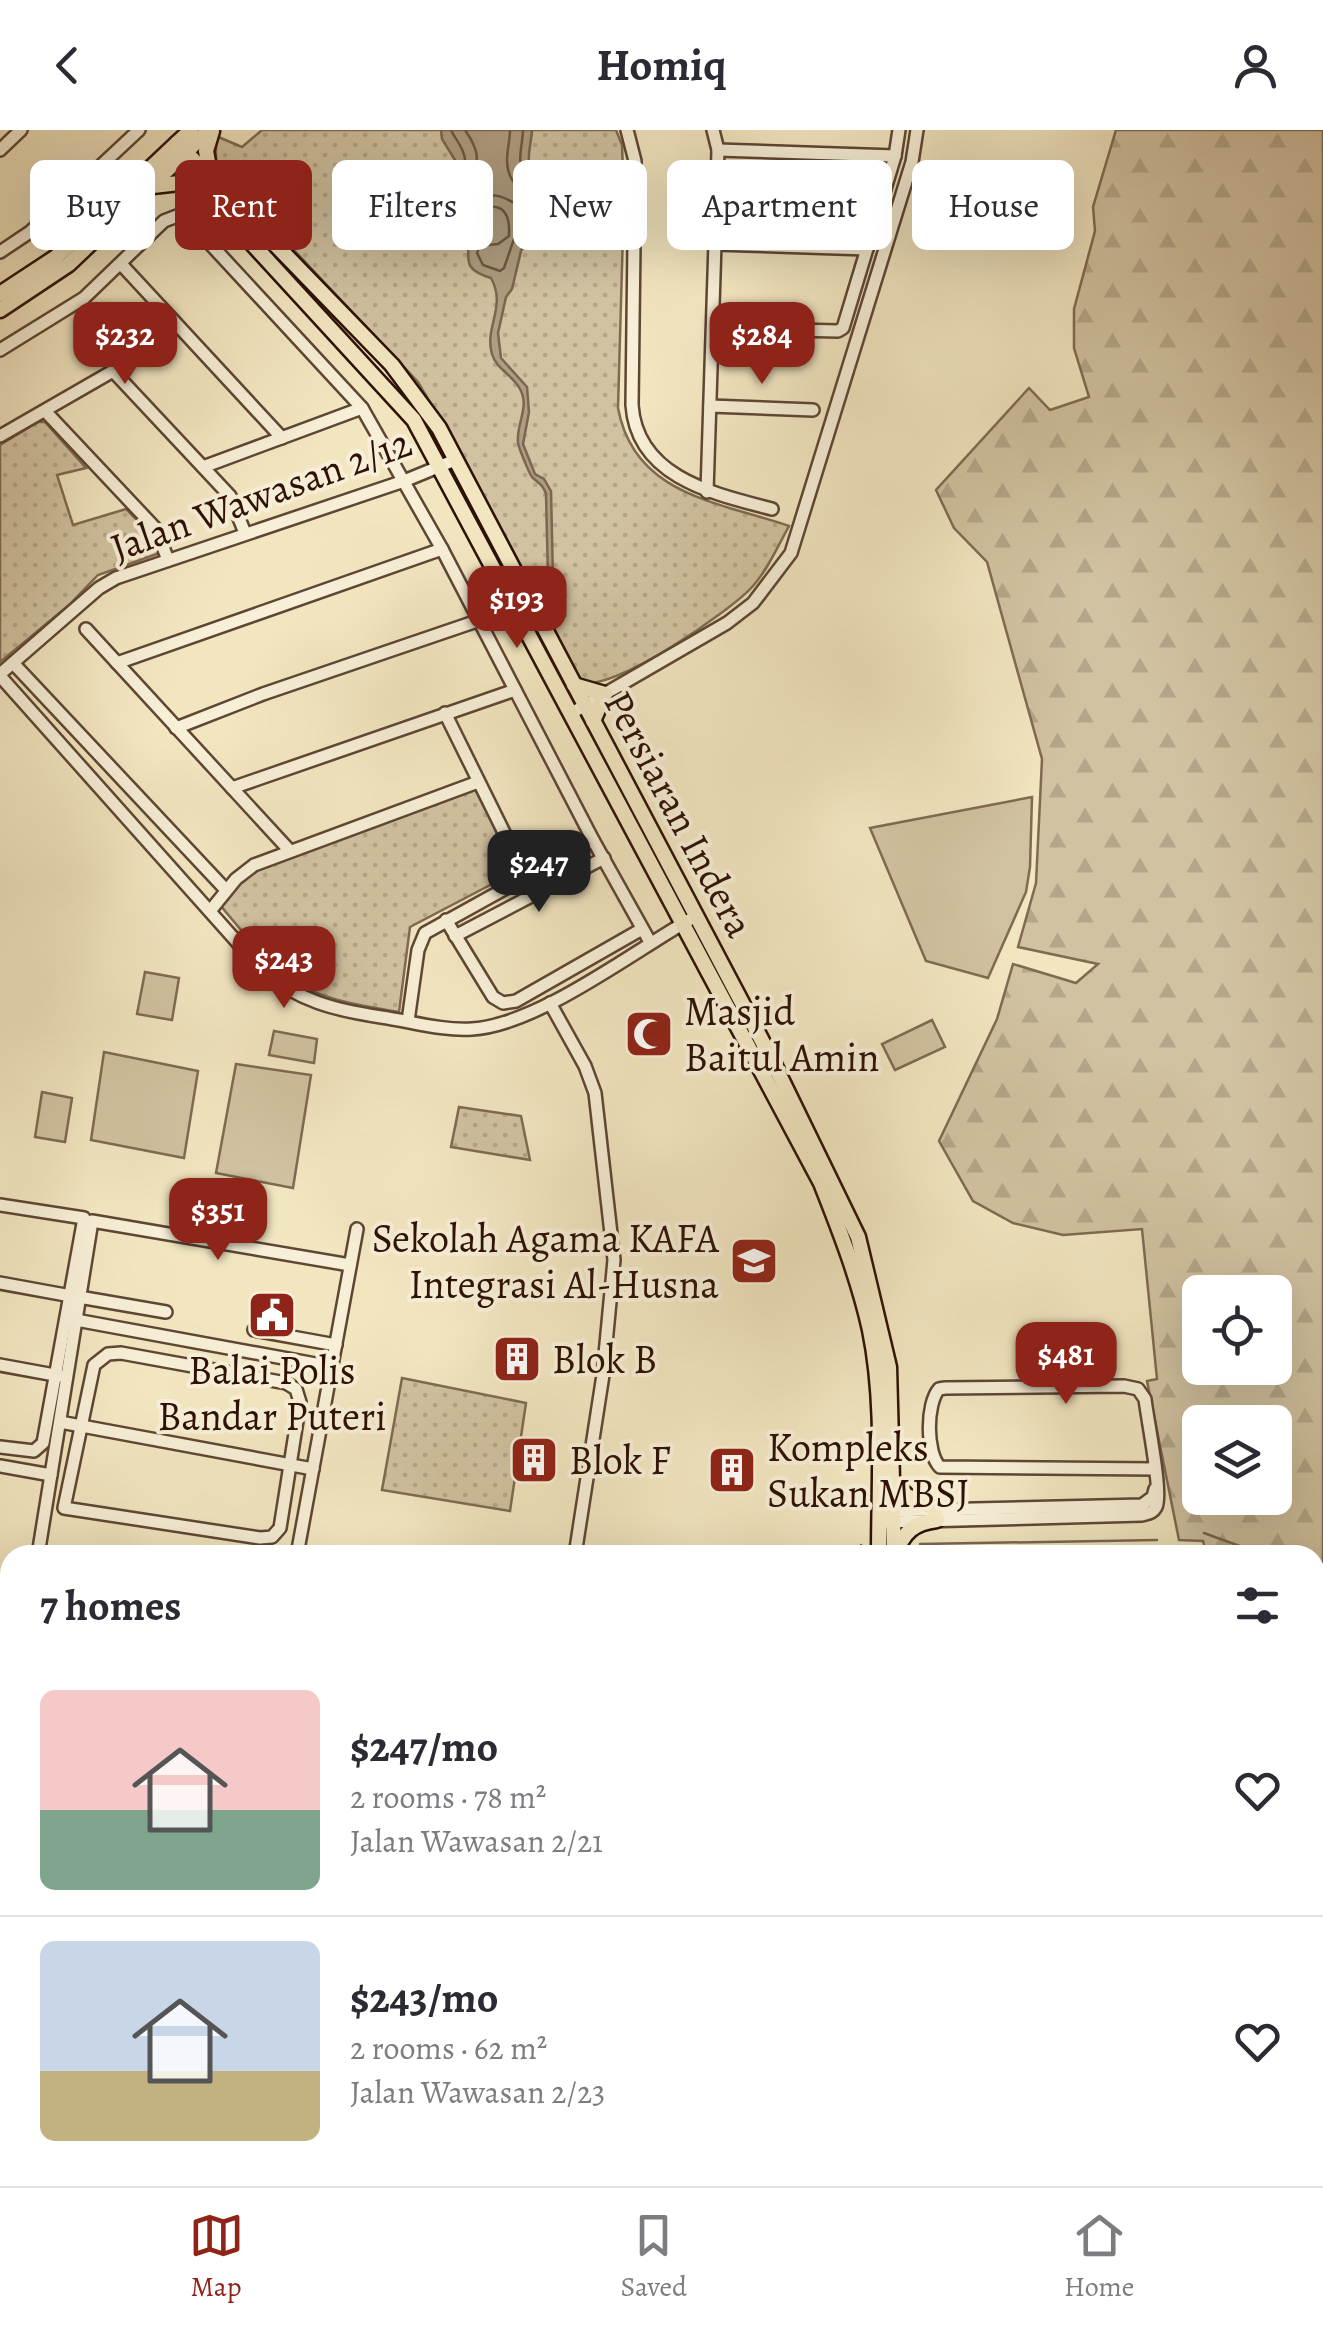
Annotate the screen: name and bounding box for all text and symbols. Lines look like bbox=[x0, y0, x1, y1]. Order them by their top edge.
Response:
text: Homiq bbox=[596, 34, 727, 96]
icon: back bbox=[40, 38, 95, 93]
icon: person bbox=[1228, 38, 1283, 93]
chip: Buy bbox=[30, 160, 155, 250]
chip: Rent bbox=[175, 160, 312, 250]
chip: Filters bbox=[332, 160, 493, 250]
chip: New bbox=[513, 160, 647, 250]
chip: Apartment bbox=[667, 160, 892, 250]
chip: House bbox=[912, 160, 1074, 250]
pin: $232 bbox=[66, 302, 184, 387]
pin: $284 bbox=[703, 302, 821, 387]
text: $232 bbox=[95, 312, 155, 356]
text: $284 bbox=[732, 312, 792, 356]
street label: Jalan Wawasan 2/12 bbox=[103, 415, 419, 575]
pin: $193 bbox=[458, 566, 576, 651]
text: $193 bbox=[490, 576, 544, 620]
street label: Persiaran Indera bbox=[591, 681, 767, 947]
pin: $247 bbox=[480, 830, 598, 915]
text: $247 bbox=[509, 840, 569, 884]
pin: $243 bbox=[225, 926, 343, 1011]
text: $243 bbox=[254, 936, 314, 980]
place label: Masjid Baitul Amin bbox=[684, 984, 879, 1085]
mosque icon: Masjid Baitul Amin bbox=[623, 1008, 675, 1060]
pin: $351 bbox=[159, 1178, 277, 1263]
text: $351 bbox=[191, 1188, 245, 1232]
place label: Sekolah Agama KAFA Integrasi Al-Husna bbox=[372, 1211, 720, 1312]
school or university icon: Sekolah Agama KAFA Integrasi Al-Husna bbox=[728, 1235, 780, 1287]
map controls bbox=[1182, 1275, 1292, 1515]
button: locate bbox=[1182, 1275, 1292, 1385]
public building icon: Balai Polis Bandar Puteri bbox=[246, 1289, 298, 1341]
pin: $481 bbox=[1007, 1322, 1125, 1407]
place label: Blok B bbox=[552, 1332, 657, 1387]
text: $481 bbox=[1038, 1332, 1094, 1376]
building icon: Blok B bbox=[491, 1333, 543, 1385]
place label: Balai Polis Bandar Puteri bbox=[157, 1343, 387, 1444]
button: layers bbox=[1182, 1405, 1292, 1515]
place label: Kompleks Sukan MBSJ bbox=[767, 1420, 969, 1521]
place label: Blok F bbox=[569, 1433, 671, 1488]
building icon: Blok F bbox=[508, 1434, 560, 1486]
building icon: Kompleks Sukan MBSJ bbox=[706, 1444, 758, 1496]
text: 7 homes bbox=[40, 1577, 181, 1634]
icon: filters bbox=[1230, 1578, 1285, 1633]
text: $247/mo bbox=[350, 1718, 498, 1775]
icon: home bbox=[120, 1730, 240, 1850]
icon: heart bbox=[1230, 1763, 1285, 1818]
text: 2 rooms · 78 m² bbox=[350, 1775, 546, 1819]
text: Jalan Wawasan 2/21 bbox=[350, 1819, 603, 1863]
text: $243/mo bbox=[350, 1969, 498, 2026]
icon: home bbox=[120, 1981, 240, 2101]
icon: heart bbox=[1230, 2014, 1285, 2069]
text: 2 rooms · 62 m² bbox=[350, 2026, 547, 2070]
text: Jalan Wawasan 2/23 bbox=[350, 2070, 605, 2114]
tab: Map bbox=[189, 2208, 244, 2306]
tab: Saved bbox=[621, 2208, 687, 2306]
tab: Home bbox=[1064, 2208, 1134, 2306]

